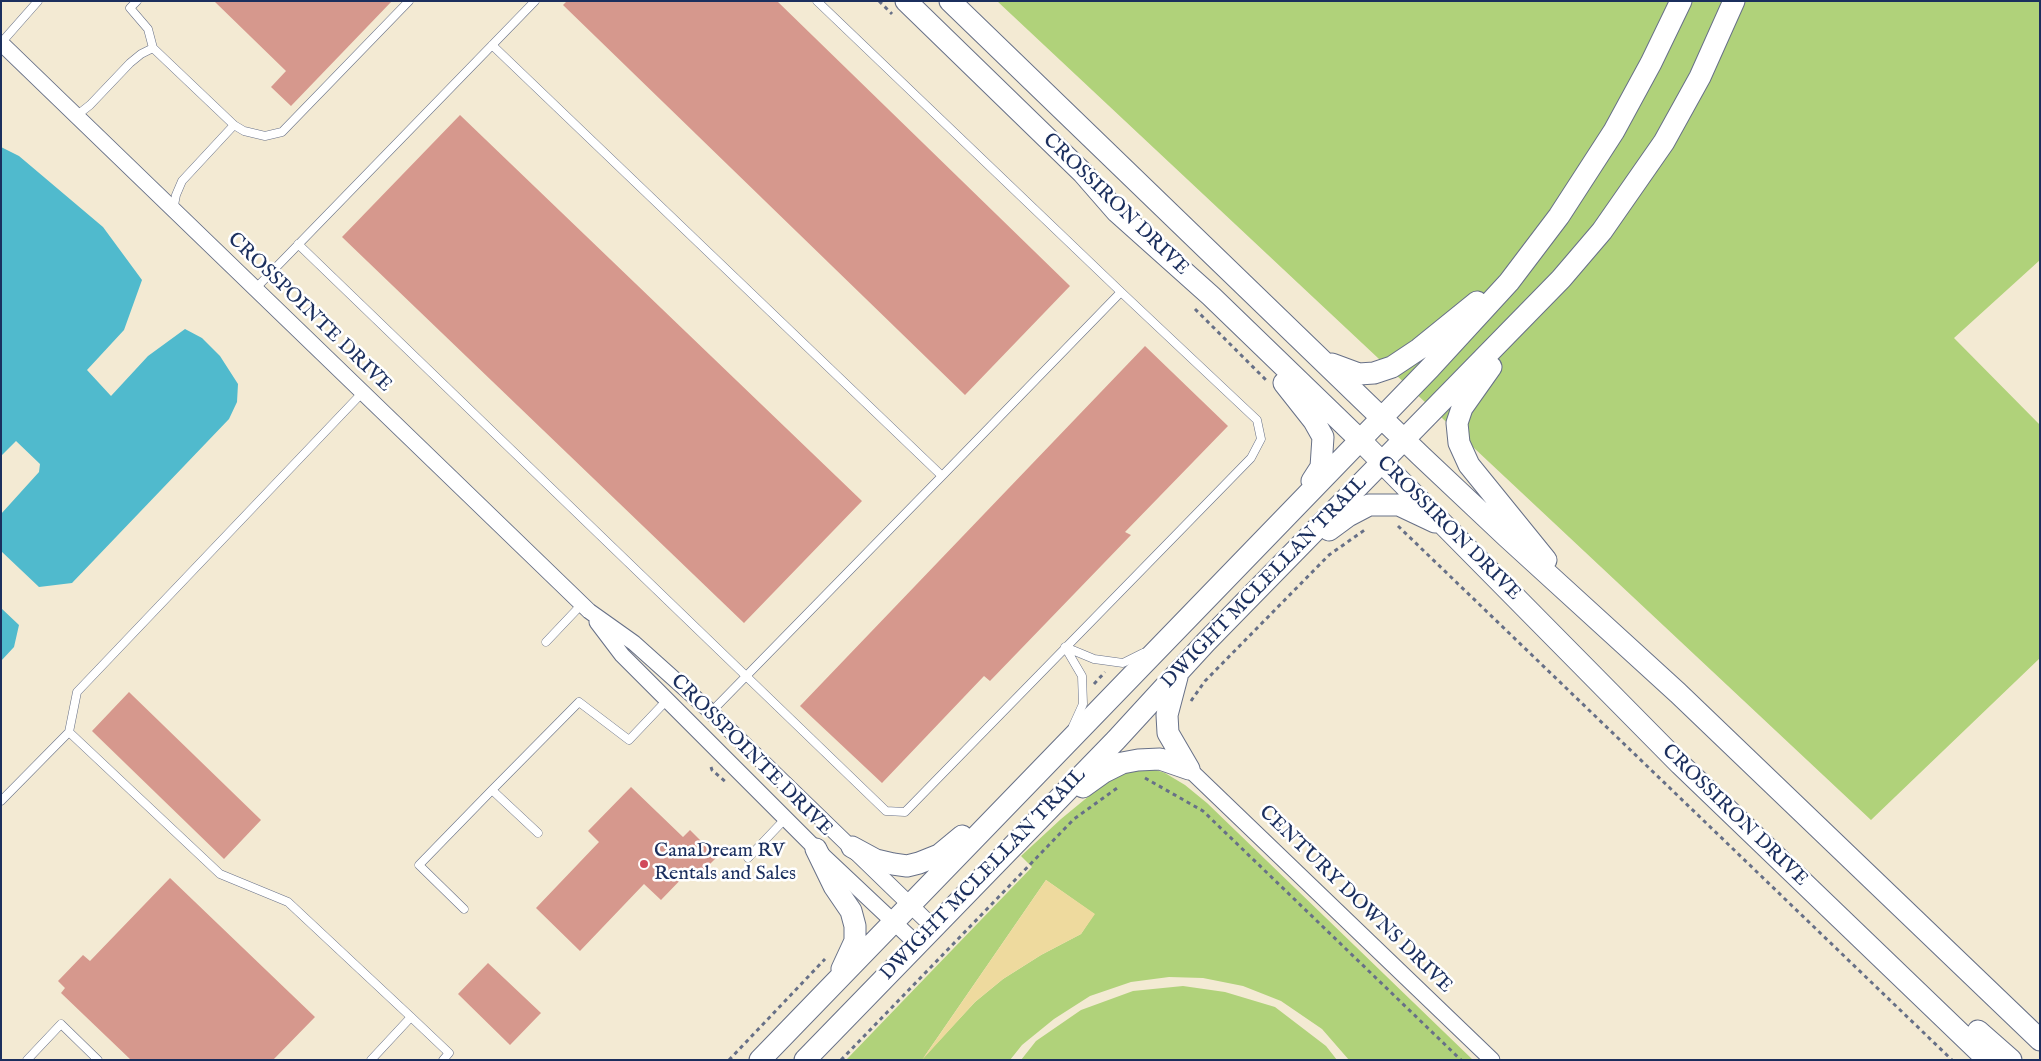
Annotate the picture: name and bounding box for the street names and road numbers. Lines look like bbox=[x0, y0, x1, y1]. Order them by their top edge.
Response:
street label: CROSSIRON DRIVE bbox=[1037, 129, 1193, 281]
street label: CROSSPOINTE DRIVE bbox=[222, 228, 396, 398]
street label: CROSSIRON DRIVE bbox=[1371, 452, 1525, 606]
street label: DWIGHT MCLELLAN TRAIL bbox=[1157, 472, 1373, 694]
street label: CROSSPOINTE DRIVE bbox=[665, 670, 837, 842]
street label: CROSSIRON DRIVE bbox=[1656, 740, 1812, 892]
street label: DWIGHT MCLELLAN TRAIL bbox=[876, 764, 1092, 986]
street label: CENTURY DOWNS DRIVE bbox=[1253, 801, 1457, 999]

